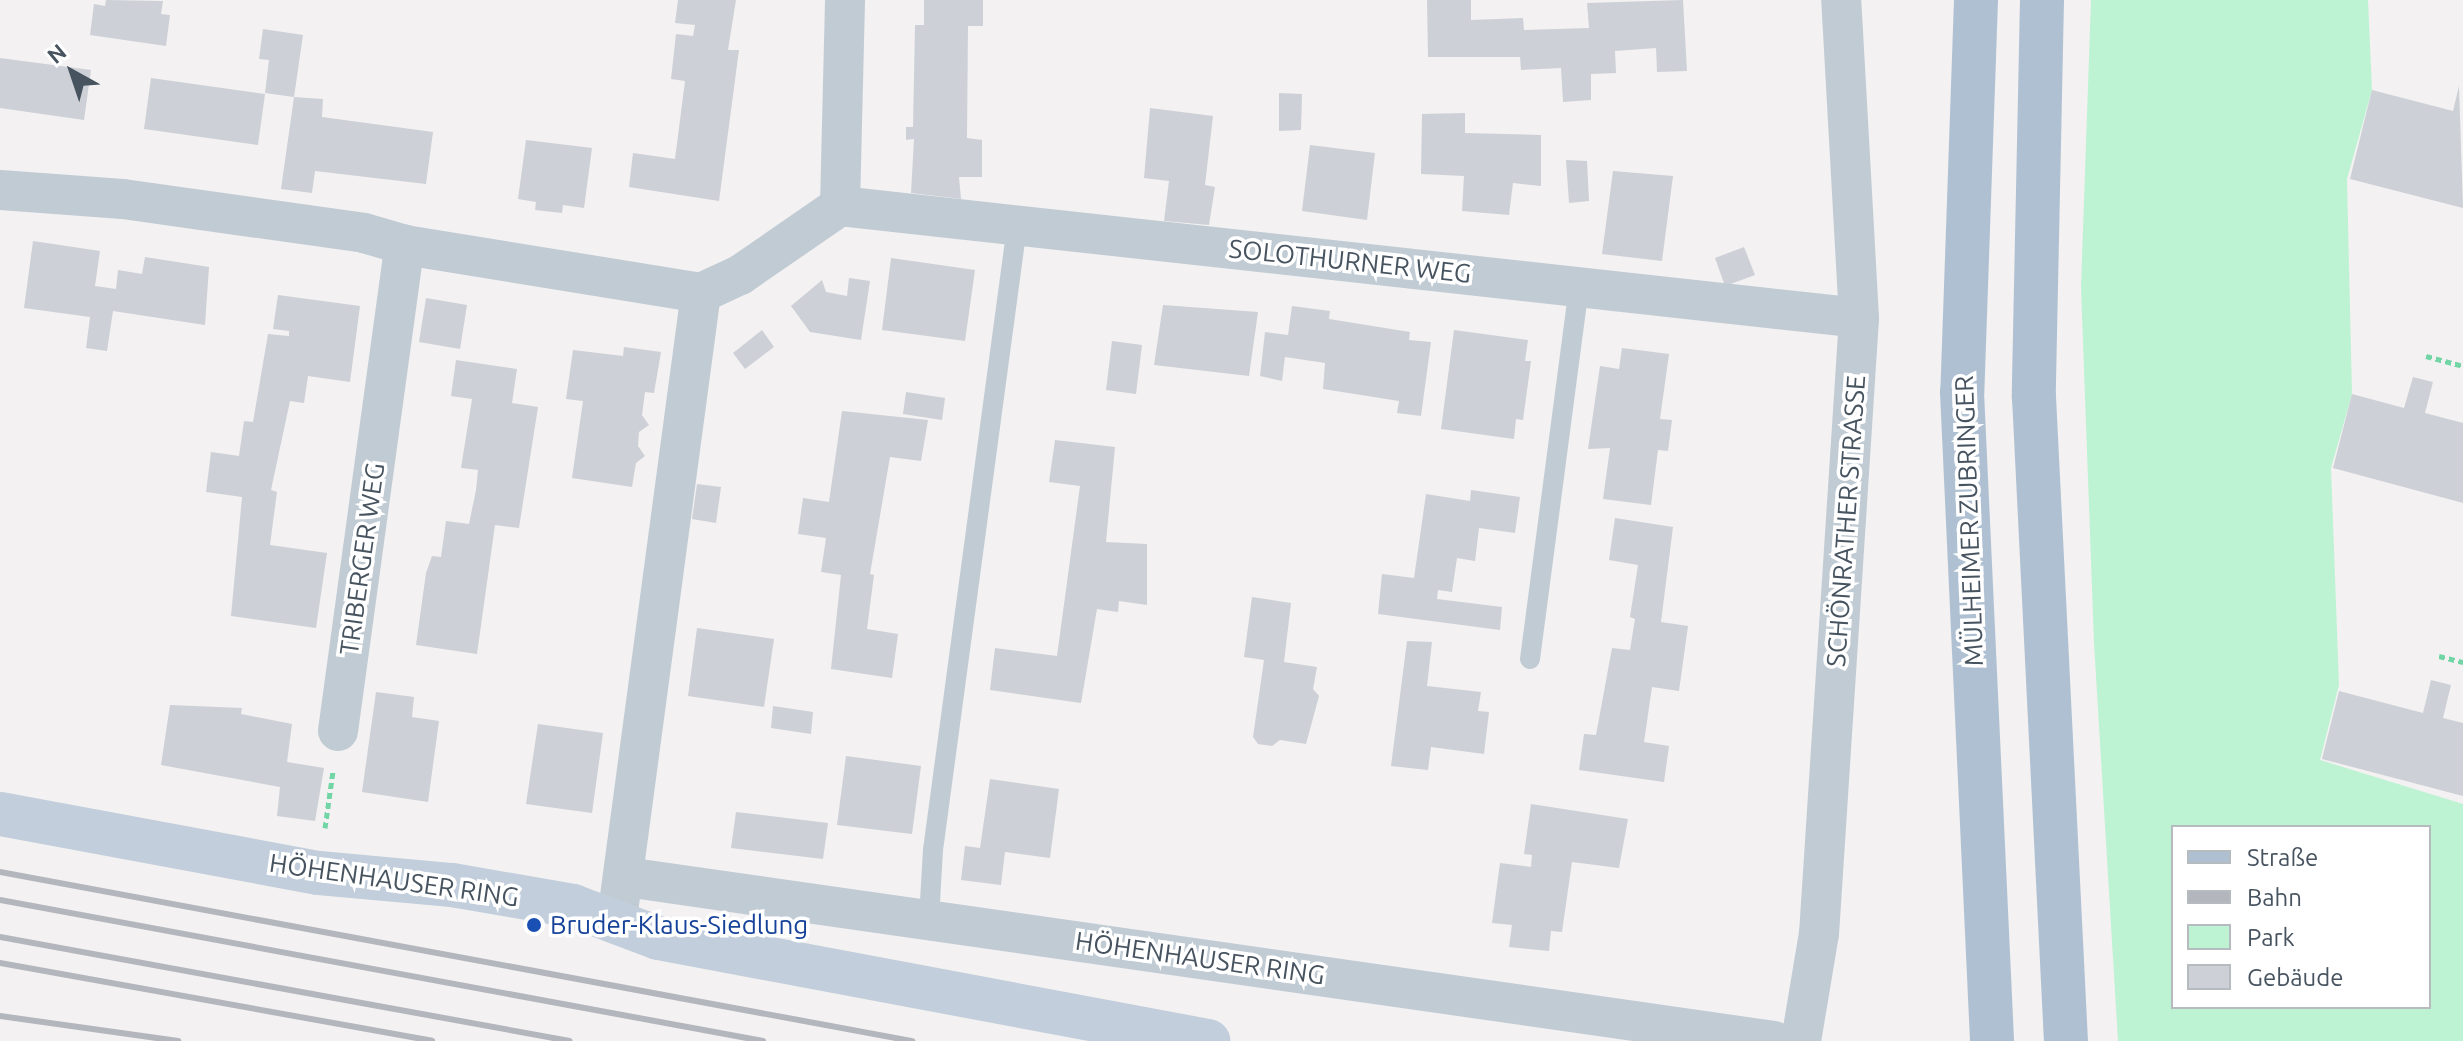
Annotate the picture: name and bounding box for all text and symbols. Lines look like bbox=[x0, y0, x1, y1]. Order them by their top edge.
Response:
north arrow bbox=[32, 32, 112, 112]
text: N bbox=[42, 38, 71, 68]
street label: SOLOTHURNER WEG bbox=[1227, 233, 1473, 289]
street label: SCHÖNRATHER STRASSE bbox=[1820, 374, 1872, 668]
street label: MÜLHEIMER ZUBRINGER bbox=[1948, 375, 1990, 667]
street label: TRIBERGER WEG bbox=[333, 461, 391, 657]
legend bbox=[2171, 825, 2431, 1009]
text: Straße bbox=[2247, 844, 2318, 871]
street label: HÖHENHAUSER RING bbox=[267, 847, 521, 913]
text: Bahn bbox=[2247, 884, 2302, 911]
place label: Bruder-Klaus-Siedlung bbox=[550, 909, 808, 941]
marker: Bruder-Klaus-Siedlung bbox=[525, 916, 543, 934]
text: Park bbox=[2247, 924, 2295, 951]
street label: HÖHENHAUSER RING bbox=[1073, 925, 1327, 991]
text: Gebäude bbox=[2247, 964, 2344, 991]

